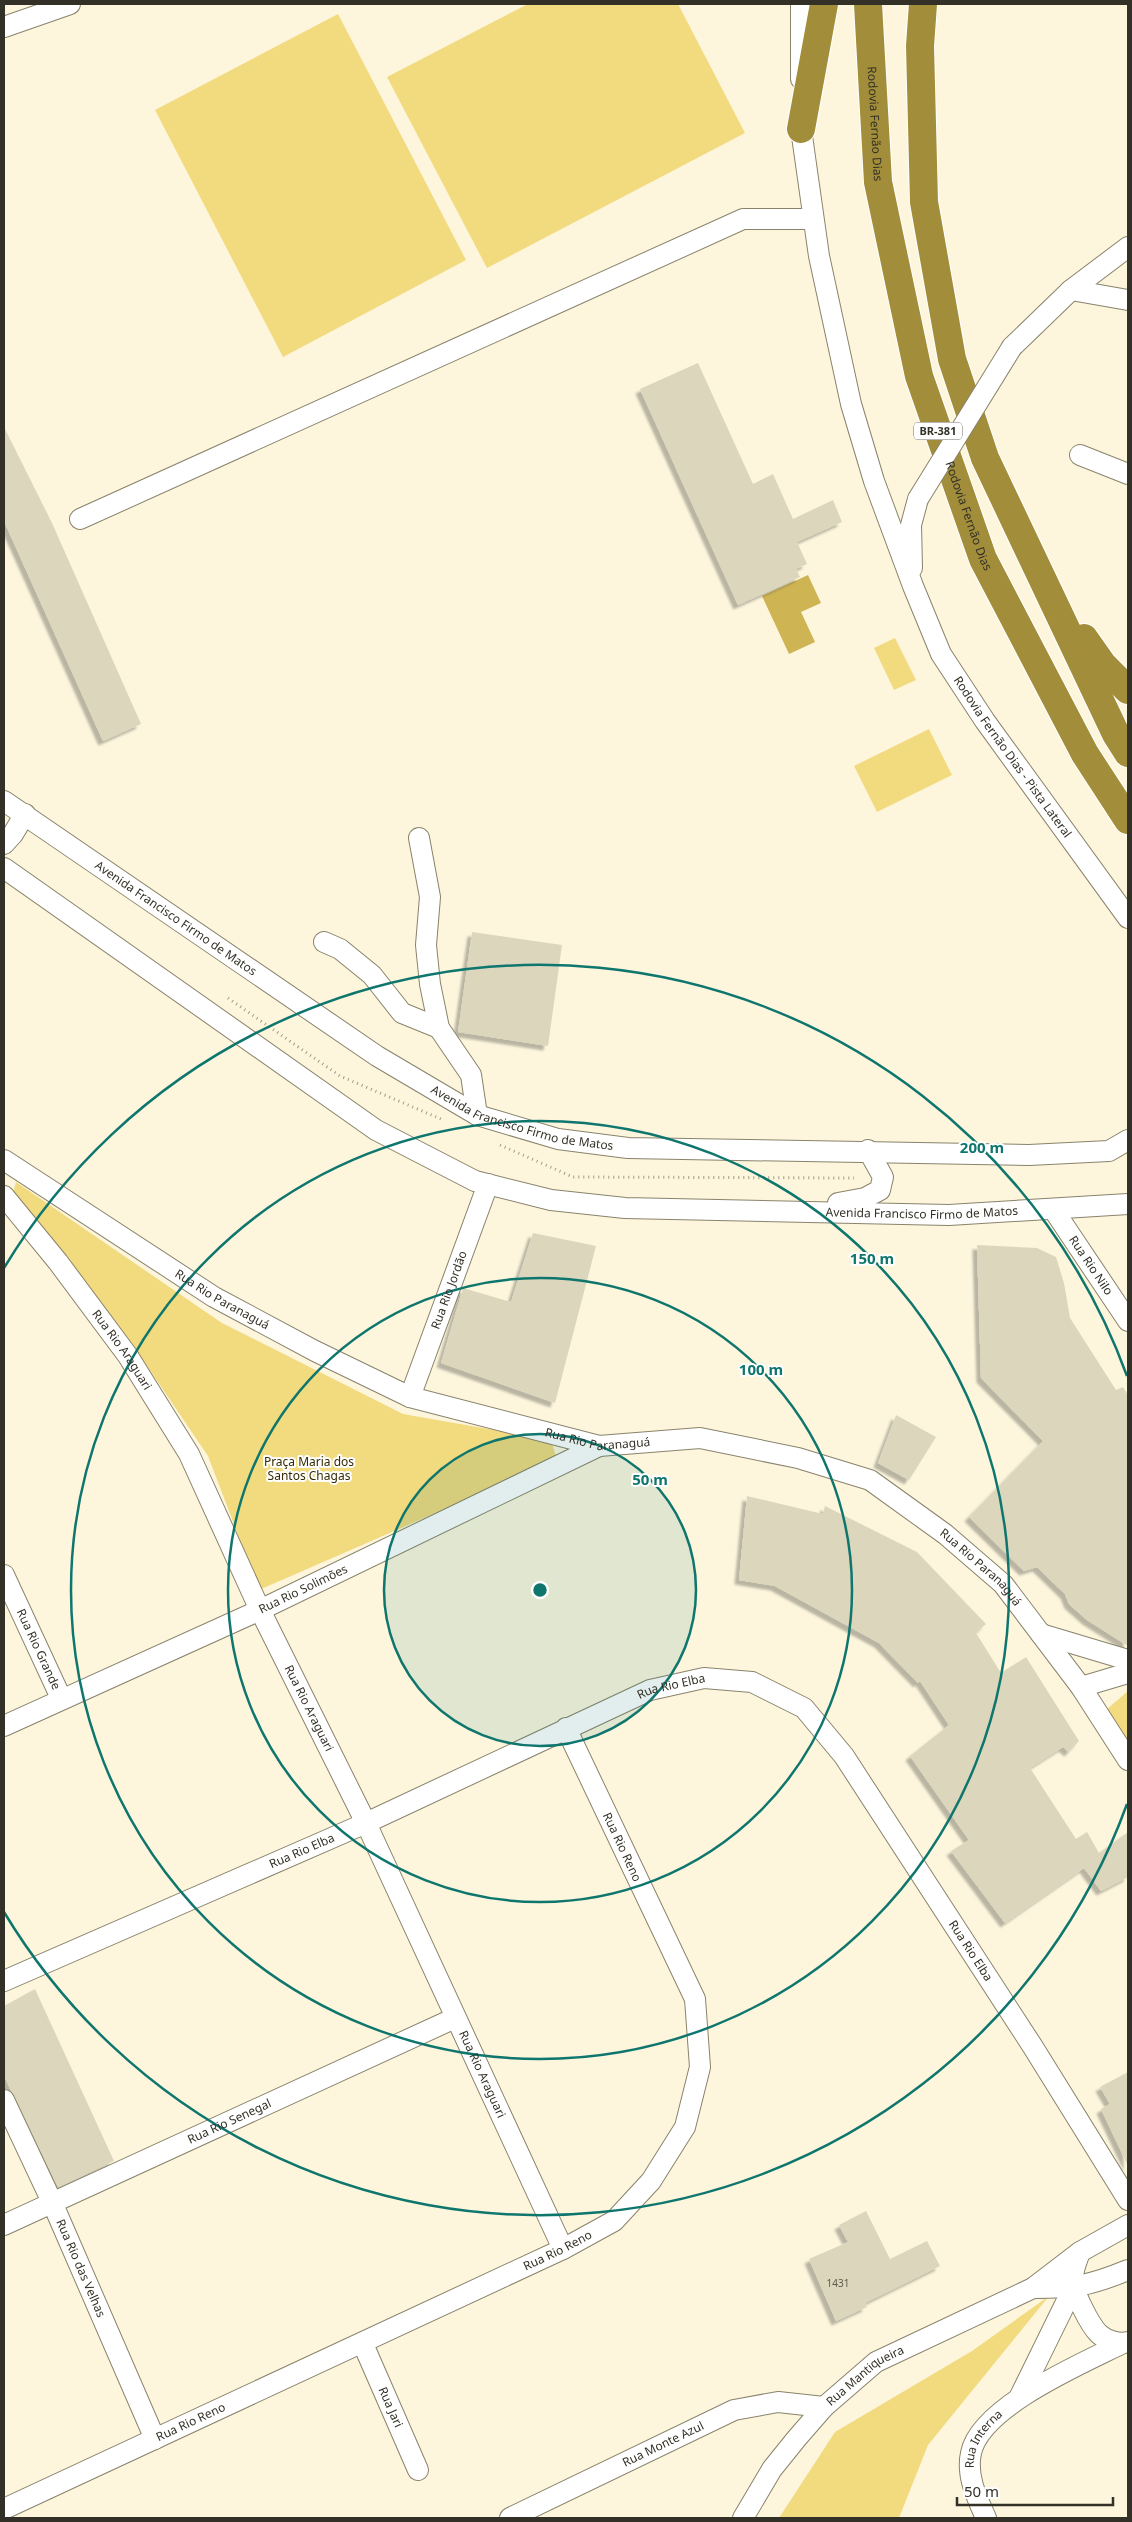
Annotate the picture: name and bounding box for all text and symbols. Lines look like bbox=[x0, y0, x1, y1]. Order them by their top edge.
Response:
street label: Rodovia Fernão Dias bbox=[864, 66, 887, 182]
road number: BR-381 bbox=[914, 422, 962, 440]
street label: Rodovia Fernão Dias bbox=[941, 459, 997, 574]
street label: Rodovia Fernão Dias - Pista Lateral bbox=[950, 673, 1076, 841]
street label: Avenida Francisco Firmo de Matos bbox=[92, 857, 260, 979]
street label: Avenida Francisco Firmo de Matos bbox=[428, 1081, 615, 1154]
text: 200 m bbox=[960, 1137, 1004, 1157]
street label: Avenida Francisco Firmo de Matos bbox=[825, 1202, 1019, 1223]
street label: Rua Rio Nilo bbox=[1065, 1232, 1117, 1298]
street label: Rua Rio Jordão bbox=[427, 1248, 471, 1331]
text: 150 m bbox=[850, 1248, 894, 1268]
street label: Rua Rio Paranaguá bbox=[172, 1265, 273, 1333]
street label: Rua Rio Araguari bbox=[88, 1306, 156, 1393]
text: 100 m bbox=[739, 1359, 783, 1379]
street label: Rua Rio Paranaguá bbox=[543, 1423, 651, 1454]
park label: Praça Maria dos Santos Chagas bbox=[264, 1453, 354, 1484]
text: 50 m bbox=[632, 1469, 668, 1489]
street label: Rua Rio Paranaguá bbox=[937, 1524, 1026, 1609]
street label: Rua Rio Solimões bbox=[256, 1560, 350, 1617]
centre of rings bbox=[531, 1581, 549, 1599]
street label: Rua Rio Grande bbox=[13, 1606, 65, 1693]
street label: Rua Rio Araguari bbox=[281, 1662, 338, 1754]
street label: Rua Rio Elba bbox=[634, 1669, 707, 1703]
street label: Rua Rio Reno bbox=[599, 1809, 646, 1884]
street label: Rua Rio Elba bbox=[266, 1829, 337, 1872]
street label: Rua Rio Elba bbox=[945, 1917, 997, 1984]
street label: Rua Rio Araguari bbox=[455, 2028, 510, 2120]
street label: Rua Rio Senegal bbox=[184, 2094, 274, 2148]
street label: Rua Rio das Velhas bbox=[52, 2216, 110, 2320]
street label: Rua Rio Reno bbox=[520, 2226, 595, 2274]
house number: 1431 bbox=[827, 2276, 849, 2290]
street label: Rua Mantiqueira bbox=[822, 2341, 907, 2409]
street label: Rua Jari bbox=[375, 2384, 407, 2430]
street label: Rua Rio Reno bbox=[153, 2398, 228, 2445]
street label: Rua Interna bbox=[961, 2405, 1006, 2468]
street label: Rua Monte Azul bbox=[619, 2417, 706, 2471]
scale bar bbox=[957, 2474, 1113, 2506]
text: 50 m bbox=[964, 2481, 999, 2501]

